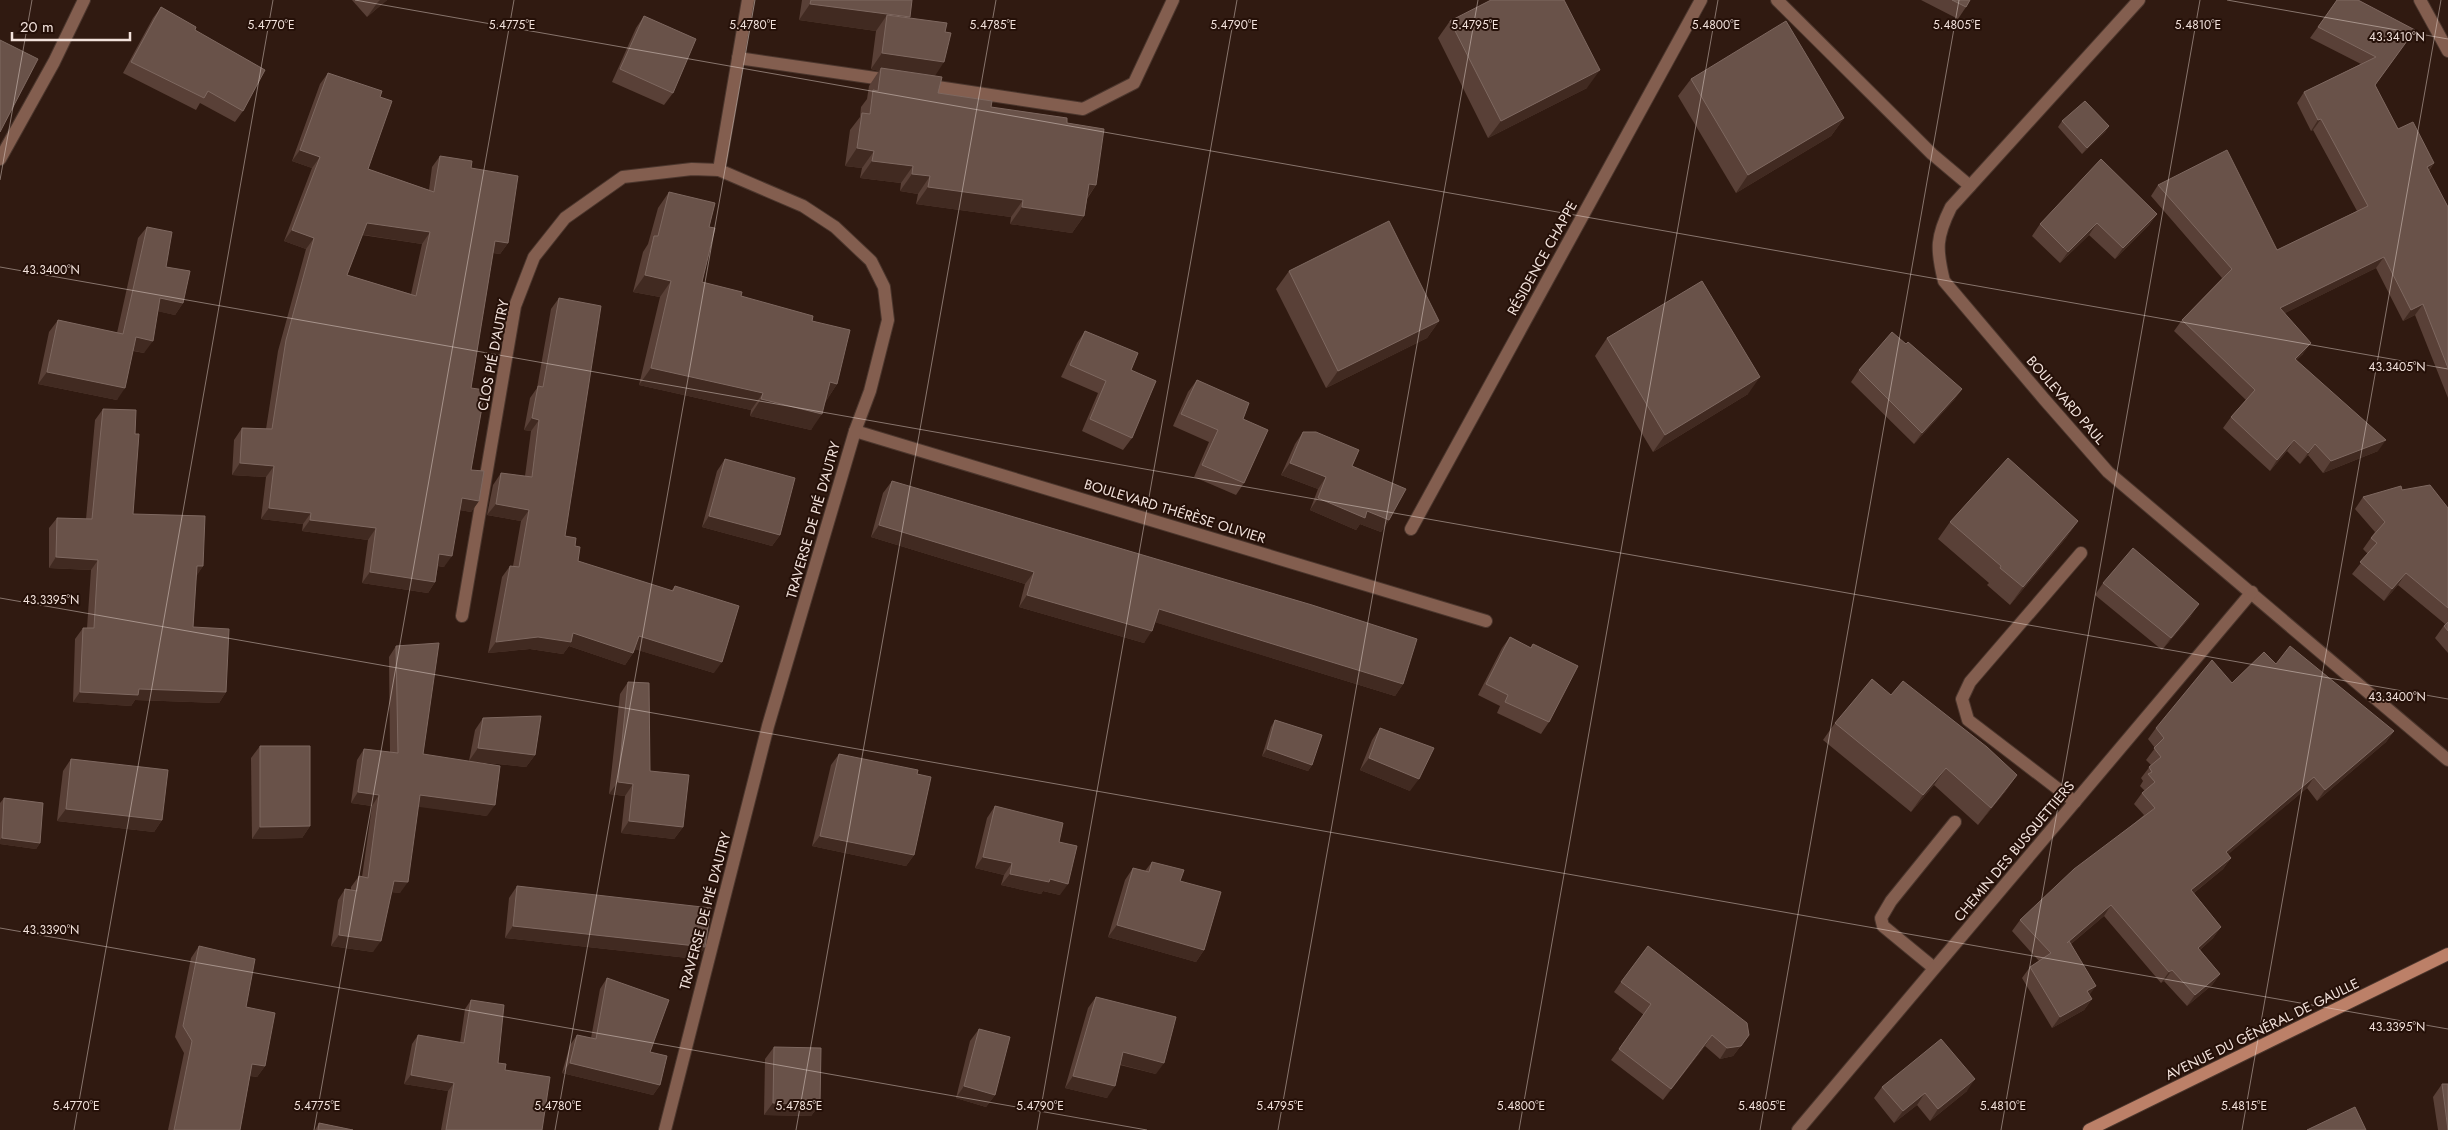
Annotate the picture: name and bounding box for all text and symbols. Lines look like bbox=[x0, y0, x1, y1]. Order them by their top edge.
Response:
scale bar bbox=[12, 10, 130, 42]
text: 20 m bbox=[20, 16, 54, 38]
text: 5.4770°E bbox=[247, 16, 295, 34]
text: 5.4775°E bbox=[489, 16, 535, 34]
text: 5.4780°E bbox=[729, 16, 777, 34]
text: 5.4785°E bbox=[970, 16, 1016, 34]
text: 5.4790°E bbox=[1210, 16, 1258, 34]
text: 5.4795°E bbox=[1451, 16, 1499, 34]
text: 5.4800°E bbox=[1692, 16, 1740, 34]
text: 5.4805°E bbox=[1933, 16, 1981, 34]
text: 5.4810°E bbox=[2175, 16, 2221, 34]
text: 43.3410°N bbox=[2369, 28, 2425, 46]
street label: RÉSIDENCE CHAPPE bbox=[1502, 197, 1582, 319]
text: 43.3400°N bbox=[22, 261, 80, 279]
street label: CLOS PIÉ D'AUTRY bbox=[472, 297, 514, 412]
street label: BOULEVARD PAUL bbox=[2022, 351, 2111, 449]
text: 43.3405°N bbox=[2368, 358, 2426, 376]
street label: TRAVERSE DE PIÉ D'AUTRY bbox=[781, 439, 845, 601]
street label: BOULEVARD THÉRÈSE OLIVIER bbox=[1082, 474, 1268, 548]
text: 43.3395°N bbox=[23, 591, 79, 609]
text: 43.3400°N bbox=[2368, 688, 2426, 706]
street label: CHEMIN DES BUSQUETTIERS bbox=[1949, 776, 2079, 926]
street label: TRAVERSE DE PIÉ D'AUTRY bbox=[674, 830, 736, 992]
text: 43.3390°N bbox=[23, 921, 79, 939]
street label: AVENUE DU GÉNÉRAL DE GAULLE bbox=[2162, 973, 2362, 1085]
text: 43.3395°N bbox=[2369, 1018, 2425, 1036]
text: 5.4770°E bbox=[52, 1097, 100, 1115]
text: 5.4775°E bbox=[294, 1097, 340, 1115]
text: 5.4780°E bbox=[534, 1097, 582, 1115]
text: 5.4785°E bbox=[776, 1097, 822, 1115]
text: 5.4790°E bbox=[1016, 1097, 1064, 1115]
text: 5.4795°E bbox=[1256, 1097, 1304, 1115]
text: 5.4800°E bbox=[1497, 1097, 1545, 1115]
text: 5.4805°E bbox=[1738, 1097, 1786, 1115]
text: 5.4810°E bbox=[1980, 1097, 2026, 1115]
text: 5.4815°E bbox=[2221, 1097, 2267, 1115]

